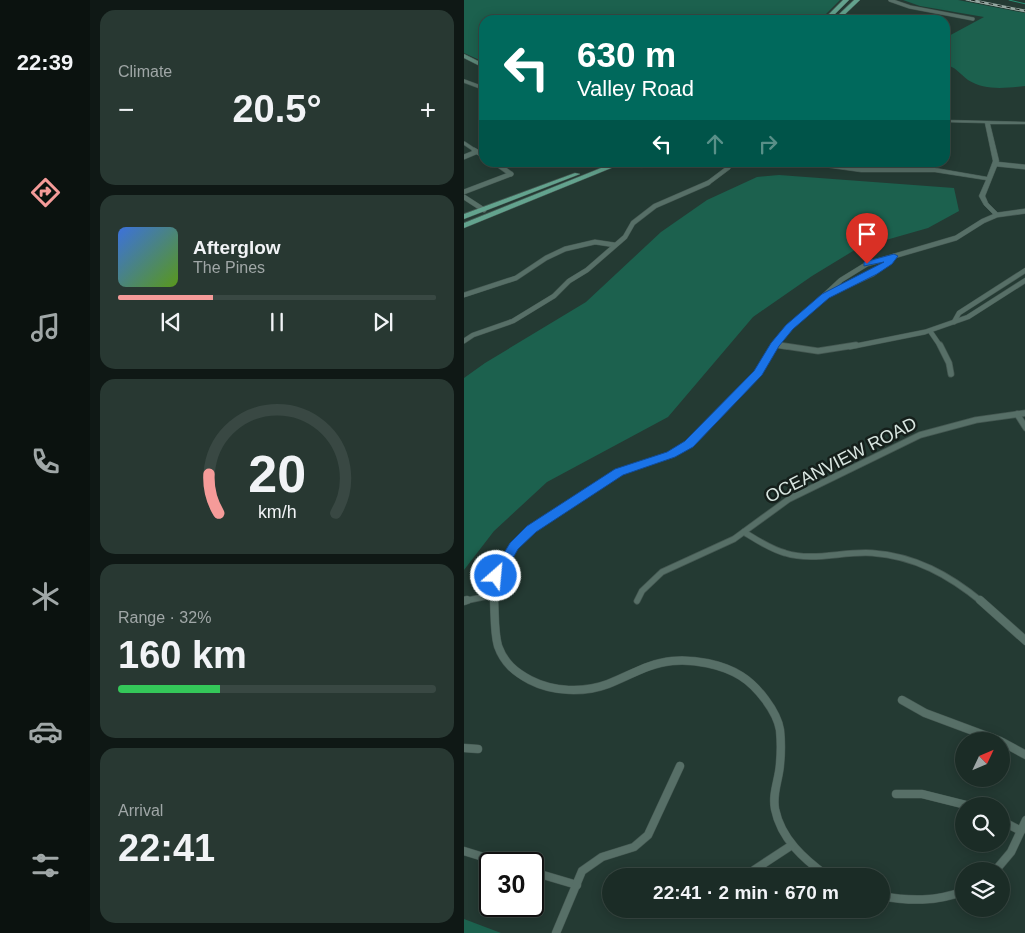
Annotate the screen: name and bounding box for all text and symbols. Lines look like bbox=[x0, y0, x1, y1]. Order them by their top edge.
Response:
icon: left bbox=[494, 35, 559, 100]
text: 630 m bbox=[577, 35, 676, 74]
text: 22:39 bbox=[17, 50, 73, 75]
text: Climate bbox=[118, 63, 172, 80]
text: Valley Road bbox=[577, 76, 694, 101]
text: 20.5° bbox=[232, 88, 322, 130]
text: − bbox=[118, 94, 134, 125]
text: + bbox=[420, 94, 436, 125]
icon: left bbox=[648, 130, 676, 158]
icon: ahead bbox=[701, 130, 729, 158]
icon: right bbox=[754, 130, 782, 158]
icon: directions bbox=[28, 175, 63, 210]
pin bbox=[846, 213, 888, 264]
icon: arrive bbox=[853, 220, 881, 248]
text: Afterglow bbox=[193, 237, 281, 258]
text: The Pines bbox=[193, 259, 265, 276]
icon: previous bbox=[157, 308, 185, 336]
icon: pause bbox=[263, 308, 291, 336]
icon: next bbox=[369, 308, 397, 336]
icon: music bbox=[28, 310, 63, 345]
street label: OCEANVIEW ROAD bbox=[762, 413, 920, 507]
icon: phone bbox=[28, 444, 63, 479]
text: 20 bbox=[248, 445, 306, 503]
text: km/h bbox=[258, 502, 296, 522]
position arrow bbox=[469, 549, 521, 601]
icon: climate bbox=[28, 579, 63, 614]
text: Range · 32% bbox=[118, 609, 211, 626]
text: 160 km bbox=[118, 634, 247, 676]
icon: car bbox=[28, 714, 63, 749]
north arrow bbox=[955, 732, 1010, 788]
map controls bbox=[955, 732, 1010, 917]
button: search bbox=[955, 797, 1010, 852]
text: Arrival bbox=[118, 802, 163, 819]
text: 22:41 bbox=[118, 827, 215, 869]
icon: filters bbox=[28, 848, 63, 883]
speed limit sign: 30 bbox=[479, 852, 544, 917]
button: layers bbox=[955, 862, 1010, 917]
text: 22:41 · 2 min · 670 m bbox=[653, 882, 839, 903]

